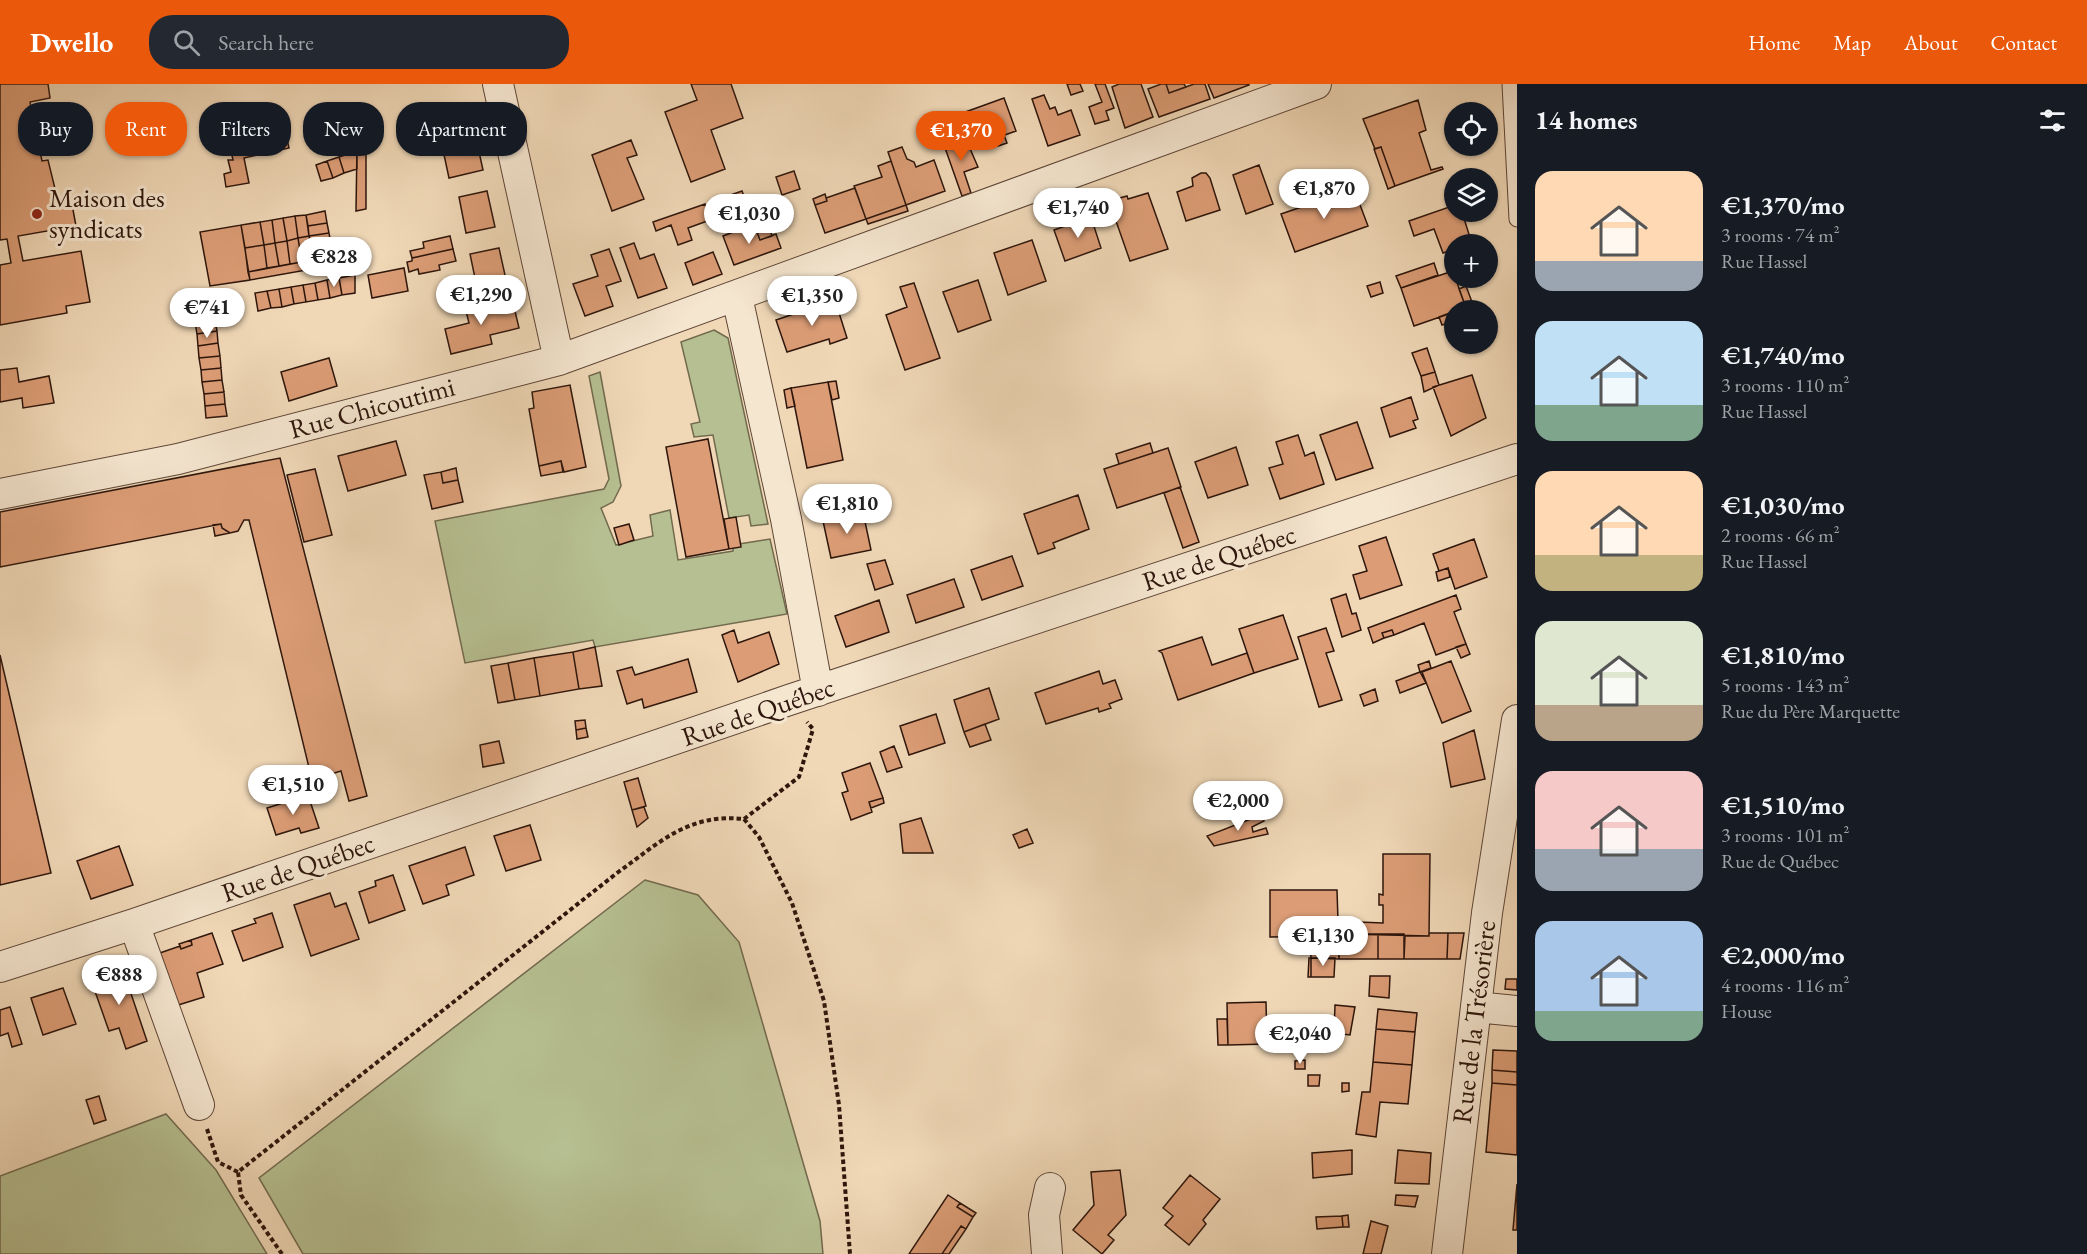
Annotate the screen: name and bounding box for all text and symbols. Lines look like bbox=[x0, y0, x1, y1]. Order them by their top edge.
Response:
search box bbox=[149, 15, 569, 69]
text: Dwello bbox=[30, 24, 113, 60]
icon: search bbox=[170, 26, 203, 59]
text: Search here bbox=[218, 28, 314, 57]
text: Home bbox=[1748, 29, 1800, 56]
text: Map bbox=[1833, 29, 1871, 56]
text: About bbox=[1904, 29, 1957, 56]
text: Contact bbox=[1990, 29, 2057, 56]
chip: Buy bbox=[18, 102, 93, 156]
chip: Rent bbox=[105, 102, 187, 156]
chip: Filters bbox=[199, 102, 291, 156]
chip: New bbox=[303, 102, 384, 156]
chip: Apartment bbox=[396, 102, 527, 156]
map controls bbox=[1444, 102, 1498, 354]
button: locate bbox=[1444, 102, 1498, 156]
text: 14 homes bbox=[1535, 103, 1637, 137]
icon: filters bbox=[2036, 104, 2069, 137]
pin: €1,370 bbox=[912, 111, 1010, 162]
text: €1,370 bbox=[930, 117, 992, 143]
button: layers bbox=[1444, 168, 1498, 222]
pin: €1,870 bbox=[1275, 169, 1373, 220]
text: €1,870 bbox=[1293, 175, 1355, 201]
place label: Maison des syndicats bbox=[49, 180, 165, 246]
pin: €1,740 bbox=[1029, 188, 1127, 239]
text: €1,370/mo bbox=[1721, 188, 1845, 222]
pin: €1,030 bbox=[700, 194, 798, 245]
text: €1,740 bbox=[1047, 194, 1109, 220]
icon: home bbox=[1583, 195, 1655, 267]
text: €1,030 bbox=[718, 200, 780, 226]
marker: Maison des syndicats bbox=[30, 207, 44, 221]
text: 3 rooms · 74 m² bbox=[1721, 222, 1840, 248]
button: + bbox=[1444, 234, 1498, 288]
pin: €828 bbox=[298, 237, 370, 288]
text: €828 bbox=[311, 243, 357, 269]
text: Rue Hassel bbox=[1721, 248, 1807, 274]
pin: €1,290 bbox=[432, 275, 530, 326]
pin: €1,350 bbox=[763, 276, 861, 327]
text: €1,290 bbox=[450, 281, 512, 307]
text: €1,350 bbox=[781, 282, 843, 308]
pin: €741 bbox=[171, 288, 243, 339]
text: €741 bbox=[184, 294, 230, 320]
button: − bbox=[1444, 300, 1498, 354]
text: €1,740/mo bbox=[1721, 338, 1845, 372]
icon: home bbox=[1583, 345, 1655, 417]
street label: Rue Chicoutimi bbox=[285, 369, 459, 446]
text: 3 rooms · 110 m² bbox=[1721, 372, 1849, 398]
text: Rue Hassel bbox=[1721, 398, 1807, 424]
pin: €1,810 bbox=[798, 484, 896, 535]
text: €1,030/mo bbox=[1721, 488, 1845, 522]
text: €1,810 bbox=[816, 490, 878, 516]
icon: home bbox=[1583, 495, 1655, 567]
street label: Rue de Québec bbox=[1138, 516, 1300, 599]
text: 2 rooms · 66 m² bbox=[1721, 522, 1840, 548]
text: Rue Hassel bbox=[1721, 548, 1807, 574]
text: €1,810/mo bbox=[1721, 638, 1845, 672]
icon: home bbox=[1583, 645, 1655, 717]
street label: Rue de Québec bbox=[677, 669, 839, 754]
text: 5 rooms · 143 m² bbox=[1721, 672, 1849, 698]
text: Rue du Père Marquette bbox=[1721, 698, 1900, 724]
pin: €1,510 bbox=[244, 765, 342, 816]
text: €1,510 bbox=[262, 771, 324, 797]
pin: €2,000 bbox=[1189, 781, 1287, 832]
text: €2,000 bbox=[1207, 787, 1269, 813]
text: €1,510/mo bbox=[1721, 788, 1845, 822]
icon: home bbox=[1583, 795, 1655, 867]
text: 3 rooms · 101 m² bbox=[1721, 822, 1849, 848]
street label: Rue de Québec bbox=[217, 825, 379, 910]
text: Rue de Québec bbox=[1721, 848, 1839, 874]
pin: €1,130 bbox=[1274, 916, 1372, 967]
street label: Rue de la Trésorière bbox=[1444, 918, 1503, 1126]
text: €1,130 bbox=[1292, 922, 1354, 948]
text: €2,000/mo bbox=[1721, 938, 1845, 972]
icon: home bbox=[1583, 945, 1655, 1017]
pin: €888 bbox=[83, 955, 155, 1006]
text: €888 bbox=[96, 961, 142, 987]
text: 4 rooms · 116 m² bbox=[1721, 972, 1849, 998]
text: House bbox=[1721, 998, 1772, 1024]
pin: €2,040 bbox=[1251, 1014, 1349, 1065]
text: €2,040 bbox=[1269, 1020, 1331, 1046]

